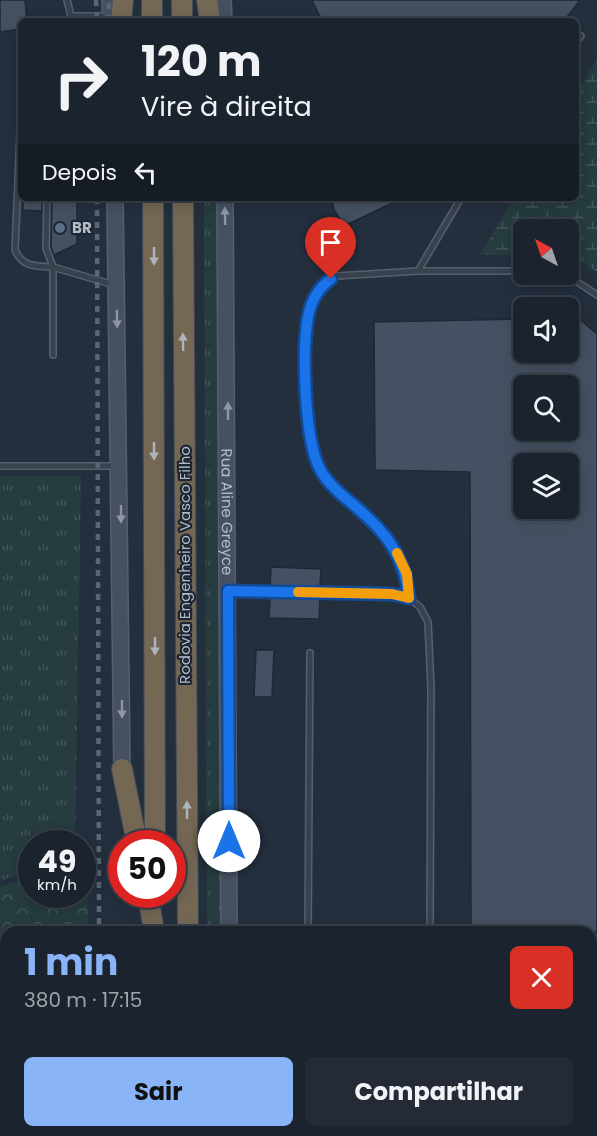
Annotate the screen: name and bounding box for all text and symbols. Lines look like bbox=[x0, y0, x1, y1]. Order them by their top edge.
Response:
text: 120 m bbox=[141, 32, 262, 91]
icon: right bbox=[42, 42, 120, 120]
text: Vire à direita bbox=[141, 88, 312, 125]
icon: left bbox=[129, 156, 162, 189]
text: Depois bbox=[42, 157, 117, 188]
one-way arrow bbox=[220, 207, 230, 226]
place label: BR bbox=[72, 217, 92, 238]
pin bbox=[305, 217, 356, 279]
north arrow bbox=[513, 219, 579, 285]
map controls bbox=[513, 219, 579, 519]
marker: BR bbox=[53, 221, 67, 235]
icon: arrive bbox=[314, 226, 347, 259]
one-way arrow bbox=[149, 247, 159, 266]
button: sound bbox=[513, 297, 579, 363]
one-way arrow bbox=[112, 310, 121, 329]
one-way arrow bbox=[178, 333, 188, 352]
button: search bbox=[513, 375, 579, 441]
one-way arrow bbox=[223, 402, 232, 421]
one-way arrow bbox=[149, 442, 159, 461]
street label: Rodovia Engenheiro Vasco Filho bbox=[174, 446, 195, 684]
street label: Rua Aline Greyce bbox=[216, 449, 238, 575]
button: layers bbox=[513, 453, 579, 519]
one-way arrow bbox=[116, 505, 125, 524]
one-way arrow bbox=[150, 637, 160, 656]
one-way arrow bbox=[117, 700, 127, 719]
one-way arrow bbox=[182, 801, 192, 820]
position arrow bbox=[197, 809, 261, 873]
speed limit sign: 50 bbox=[108, 830, 186, 908]
text: 49 bbox=[38, 840, 76, 883]
text: km/h bbox=[37, 874, 77, 895]
text: 1 min bbox=[24, 937, 118, 988]
button: close bbox=[510, 946, 573, 1009]
text: 380 m · 17:15 bbox=[24, 986, 142, 1014]
button: Sair bbox=[24, 1057, 293, 1126]
button: Compartilhar bbox=[305, 1057, 573, 1126]

